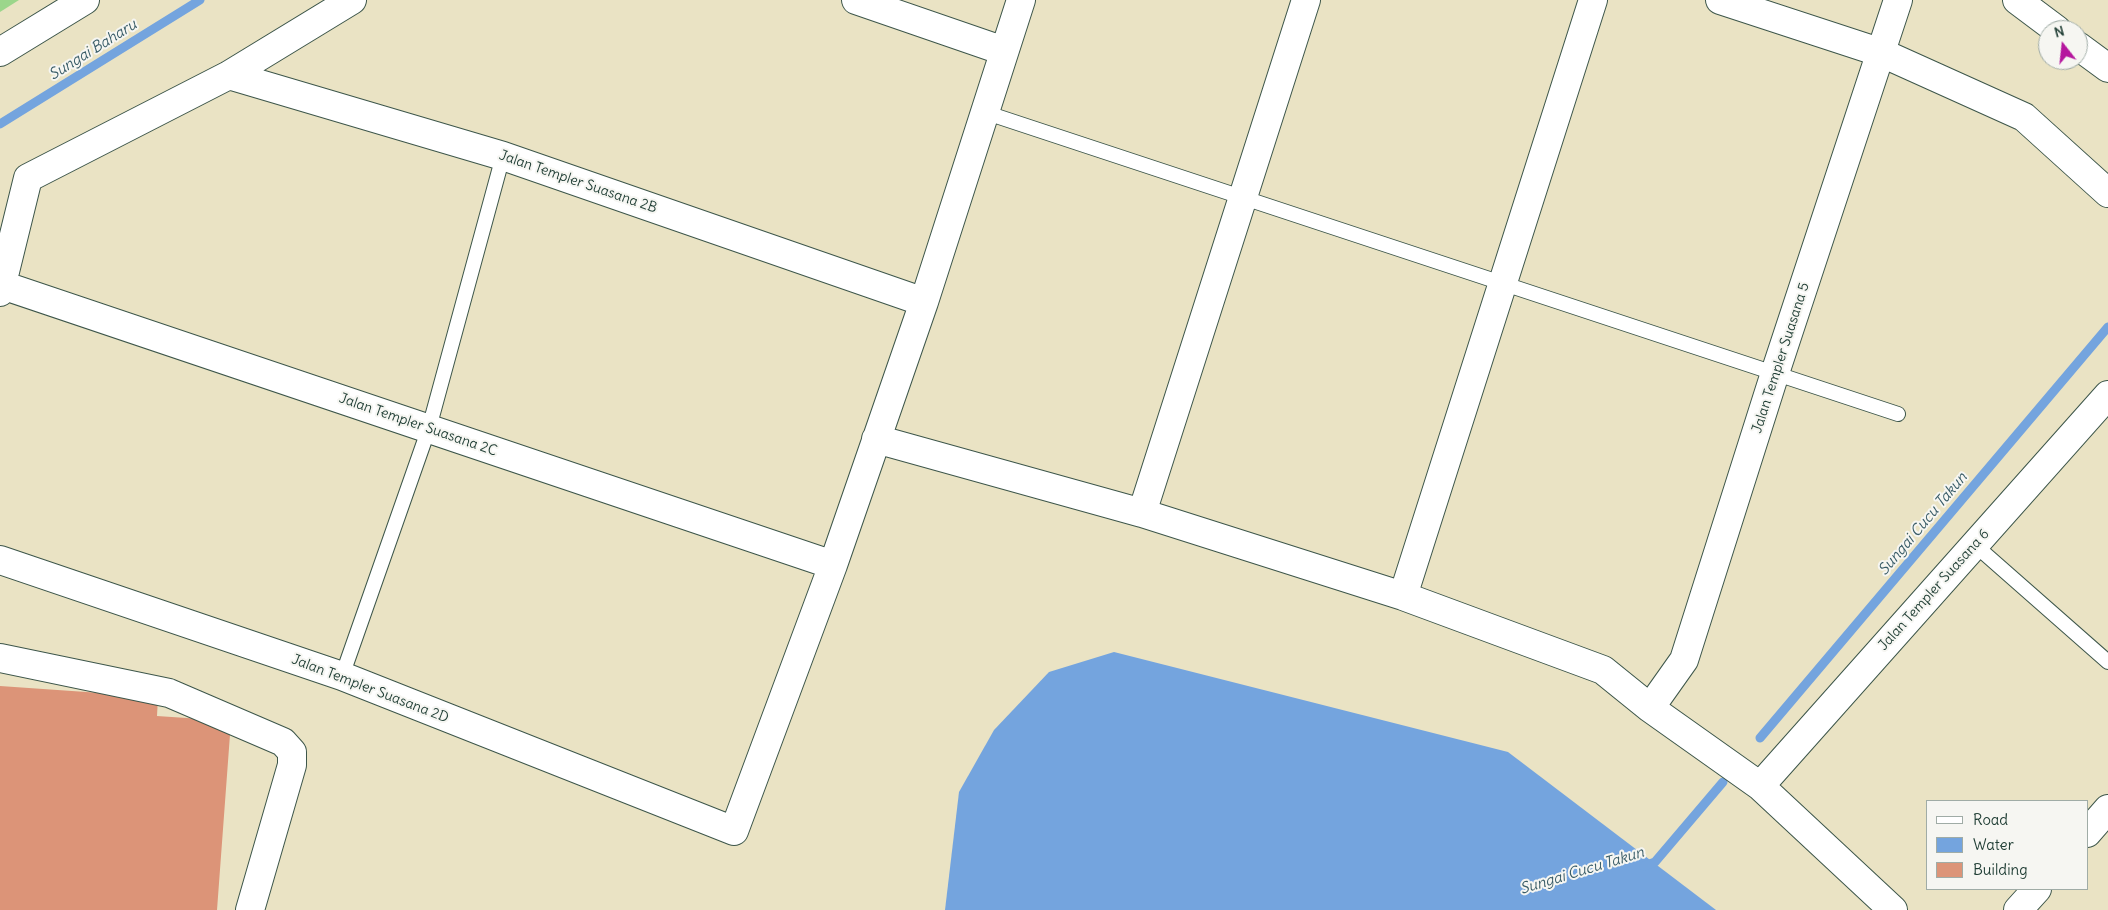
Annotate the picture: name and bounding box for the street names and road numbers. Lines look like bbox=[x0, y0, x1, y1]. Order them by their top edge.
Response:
street label: Jalan Templer Suasana 2B bbox=[497, 147, 659, 217]
street label: Jalan Templer Suasana 5 bbox=[1749, 281, 1813, 435]
street label: Jalan Templer Suasana 2C bbox=[337, 390, 499, 460]
street label: Jalan Templer Suasana 6 bbox=[1875, 526, 1993, 654]
street label: Jalan Templer Suasana 2D bbox=[289, 651, 451, 727]

